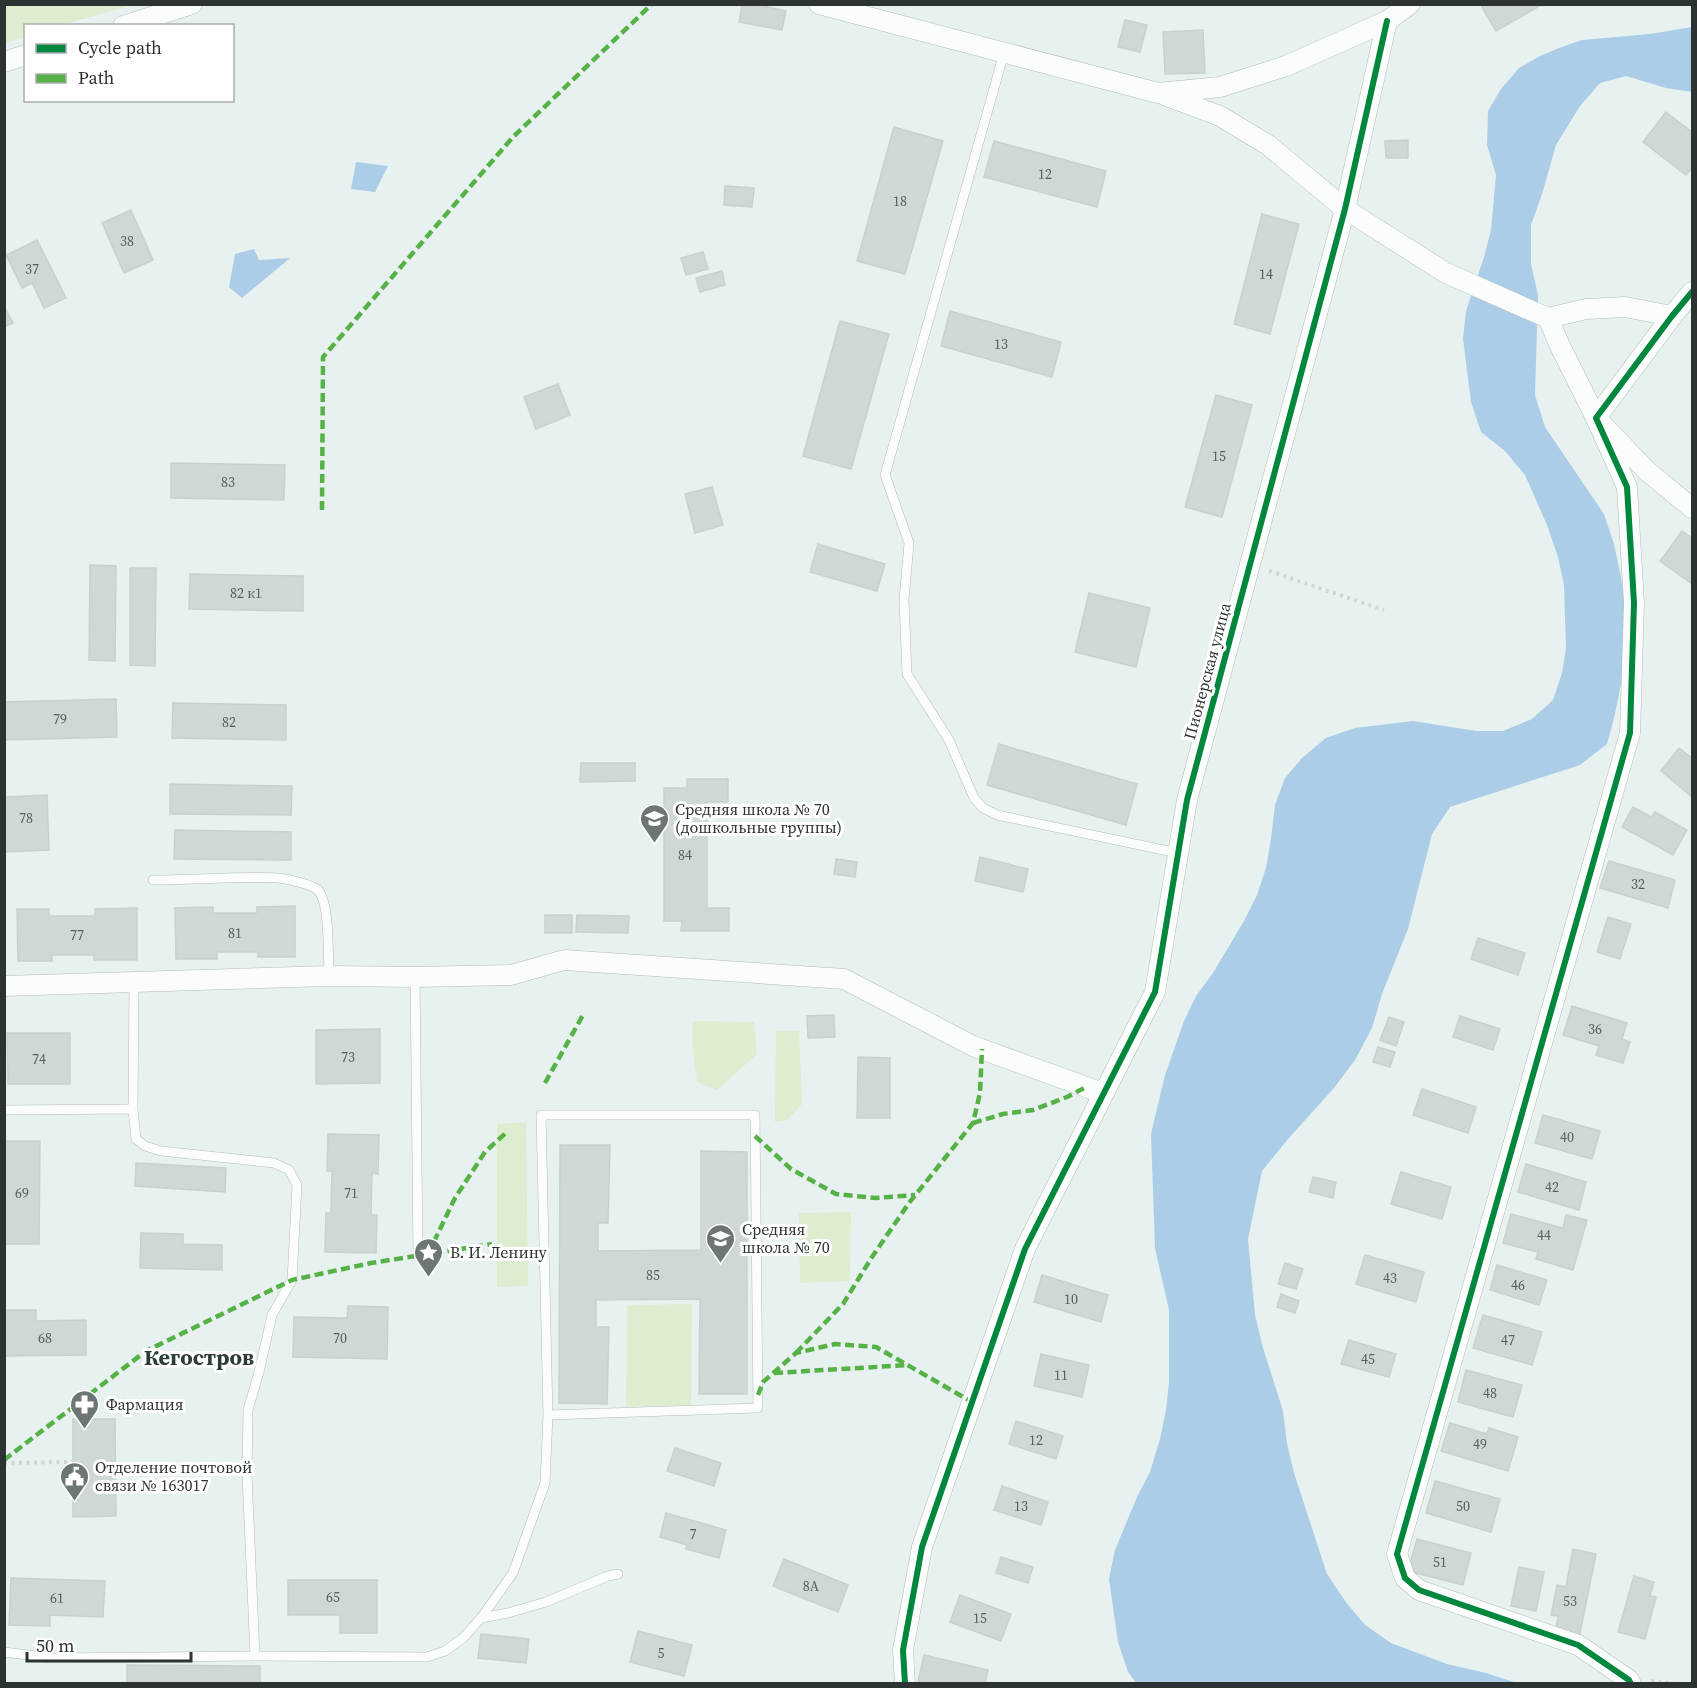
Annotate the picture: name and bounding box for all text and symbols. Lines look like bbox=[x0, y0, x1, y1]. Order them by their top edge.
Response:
legend bbox=[24, 24, 234, 102]
text: Cycle path bbox=[78, 35, 162, 60]
text: Path bbox=[78, 65, 115, 90]
house number: 12 bbox=[1038, 164, 1052, 184]
house number: 18 bbox=[893, 191, 907, 211]
house number: 38 bbox=[120, 231, 134, 251]
house number: 37 bbox=[25, 259, 39, 279]
house number: 14 bbox=[1259, 264, 1273, 284]
house number: 13 bbox=[994, 334, 1008, 354]
house number: 15 bbox=[1212, 446, 1226, 466]
house number: 83 bbox=[221, 472, 235, 492]
house number: 82 к1 bbox=[230, 583, 262, 603]
street label: Пионерская улица bbox=[1178, 599, 1236, 742]
house number: 79 bbox=[53, 709, 67, 729]
house number: 82 bbox=[222, 712, 236, 732]
place label: Средняя школа № 70 (дошкольные группы) bbox=[675, 798, 842, 838]
school or university icon: Средняя школа № 70 (дошкольные группы) bbox=[638, 802, 670, 844]
house number: 78 bbox=[19, 808, 33, 828]
house number: 84 bbox=[678, 845, 692, 865]
house number: 32 bbox=[1631, 874, 1645, 894]
house number: 81 bbox=[228, 923, 242, 943]
house number: 77 bbox=[70, 925, 84, 945]
house number: 36 bbox=[1588, 1019, 1602, 1039]
house number: 73 bbox=[341, 1047, 355, 1067]
house number: 74 bbox=[32, 1049, 46, 1069]
house number: 40 bbox=[1560, 1127, 1574, 1147]
house number: 42 bbox=[1545, 1177, 1559, 1197]
house number: 69 bbox=[15, 1183, 29, 1203]
house number: 71 bbox=[344, 1183, 358, 1203]
place label: Средняя школа № 70 bbox=[742, 1218, 830, 1258]
school or university icon: Средняя школа № 70 bbox=[705, 1222, 737, 1264]
house number: 44 bbox=[1537, 1225, 1551, 1245]
place icon: В. И. Ленину bbox=[413, 1236, 445, 1278]
place label: В. И. Ленину bbox=[450, 1241, 548, 1263]
house number: 85 bbox=[646, 1265, 660, 1285]
house number: 43 bbox=[1383, 1268, 1397, 1288]
house number: 46 bbox=[1511, 1275, 1525, 1295]
house number: 10 bbox=[1064, 1289, 1078, 1309]
house number: 68 bbox=[38, 1328, 52, 1348]
house number: 70 bbox=[333, 1328, 347, 1348]
house number: 47 bbox=[1501, 1330, 1515, 1350]
district label: Кегостров bbox=[144, 1342, 254, 1372]
house number: 45 bbox=[1361, 1349, 1375, 1369]
house number: 11 bbox=[1054, 1365, 1068, 1385]
house number: 48 bbox=[1483, 1383, 1497, 1403]
pharmacy icon: Фармация bbox=[69, 1388, 101, 1430]
place label: Фармация bbox=[106, 1393, 183, 1415]
house number: 12 bbox=[1029, 1430, 1043, 1450]
house number: 49 bbox=[1473, 1434, 1487, 1454]
place label: Отделение почтовой связи № 163017 bbox=[95, 1456, 252, 1496]
public building icon: Отделение почтовой связи № 163017 bbox=[58, 1460, 90, 1502]
house number: 13 bbox=[1014, 1496, 1028, 1516]
house number: 50 bbox=[1456, 1496, 1470, 1516]
house number: 7 bbox=[690, 1524, 697, 1544]
house number: 51 bbox=[1433, 1552, 1447, 1572]
house number: 8А bbox=[803, 1576, 820, 1596]
house number: 65 bbox=[326, 1587, 340, 1607]
house number: 61 bbox=[50, 1588, 64, 1608]
house number: 53 bbox=[1563, 1591, 1577, 1611]
house number: 15 bbox=[973, 1608, 987, 1628]
scale bar bbox=[27, 1625, 190, 1663]
text: 50 m bbox=[36, 1633, 74, 1658]
house number: 5 bbox=[658, 1643, 665, 1663]

